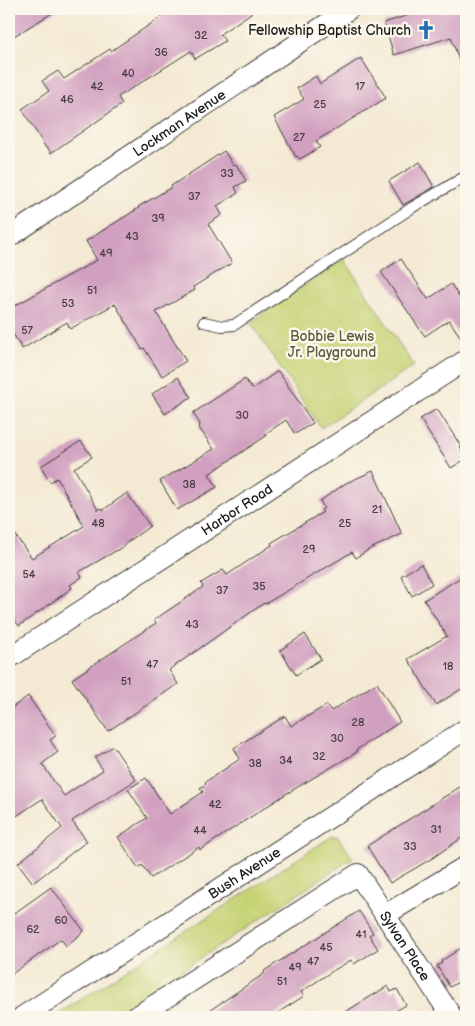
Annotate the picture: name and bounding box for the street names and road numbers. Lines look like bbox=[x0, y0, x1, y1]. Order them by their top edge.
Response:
street label: Lockman Avenue bbox=[130, 86, 229, 160]
street label: Harbor Road bbox=[198, 480, 276, 539]
street label: Bush Avenue bbox=[205, 844, 284, 903]
street label: Sylvan Place bbox=[376, 908, 434, 984]

